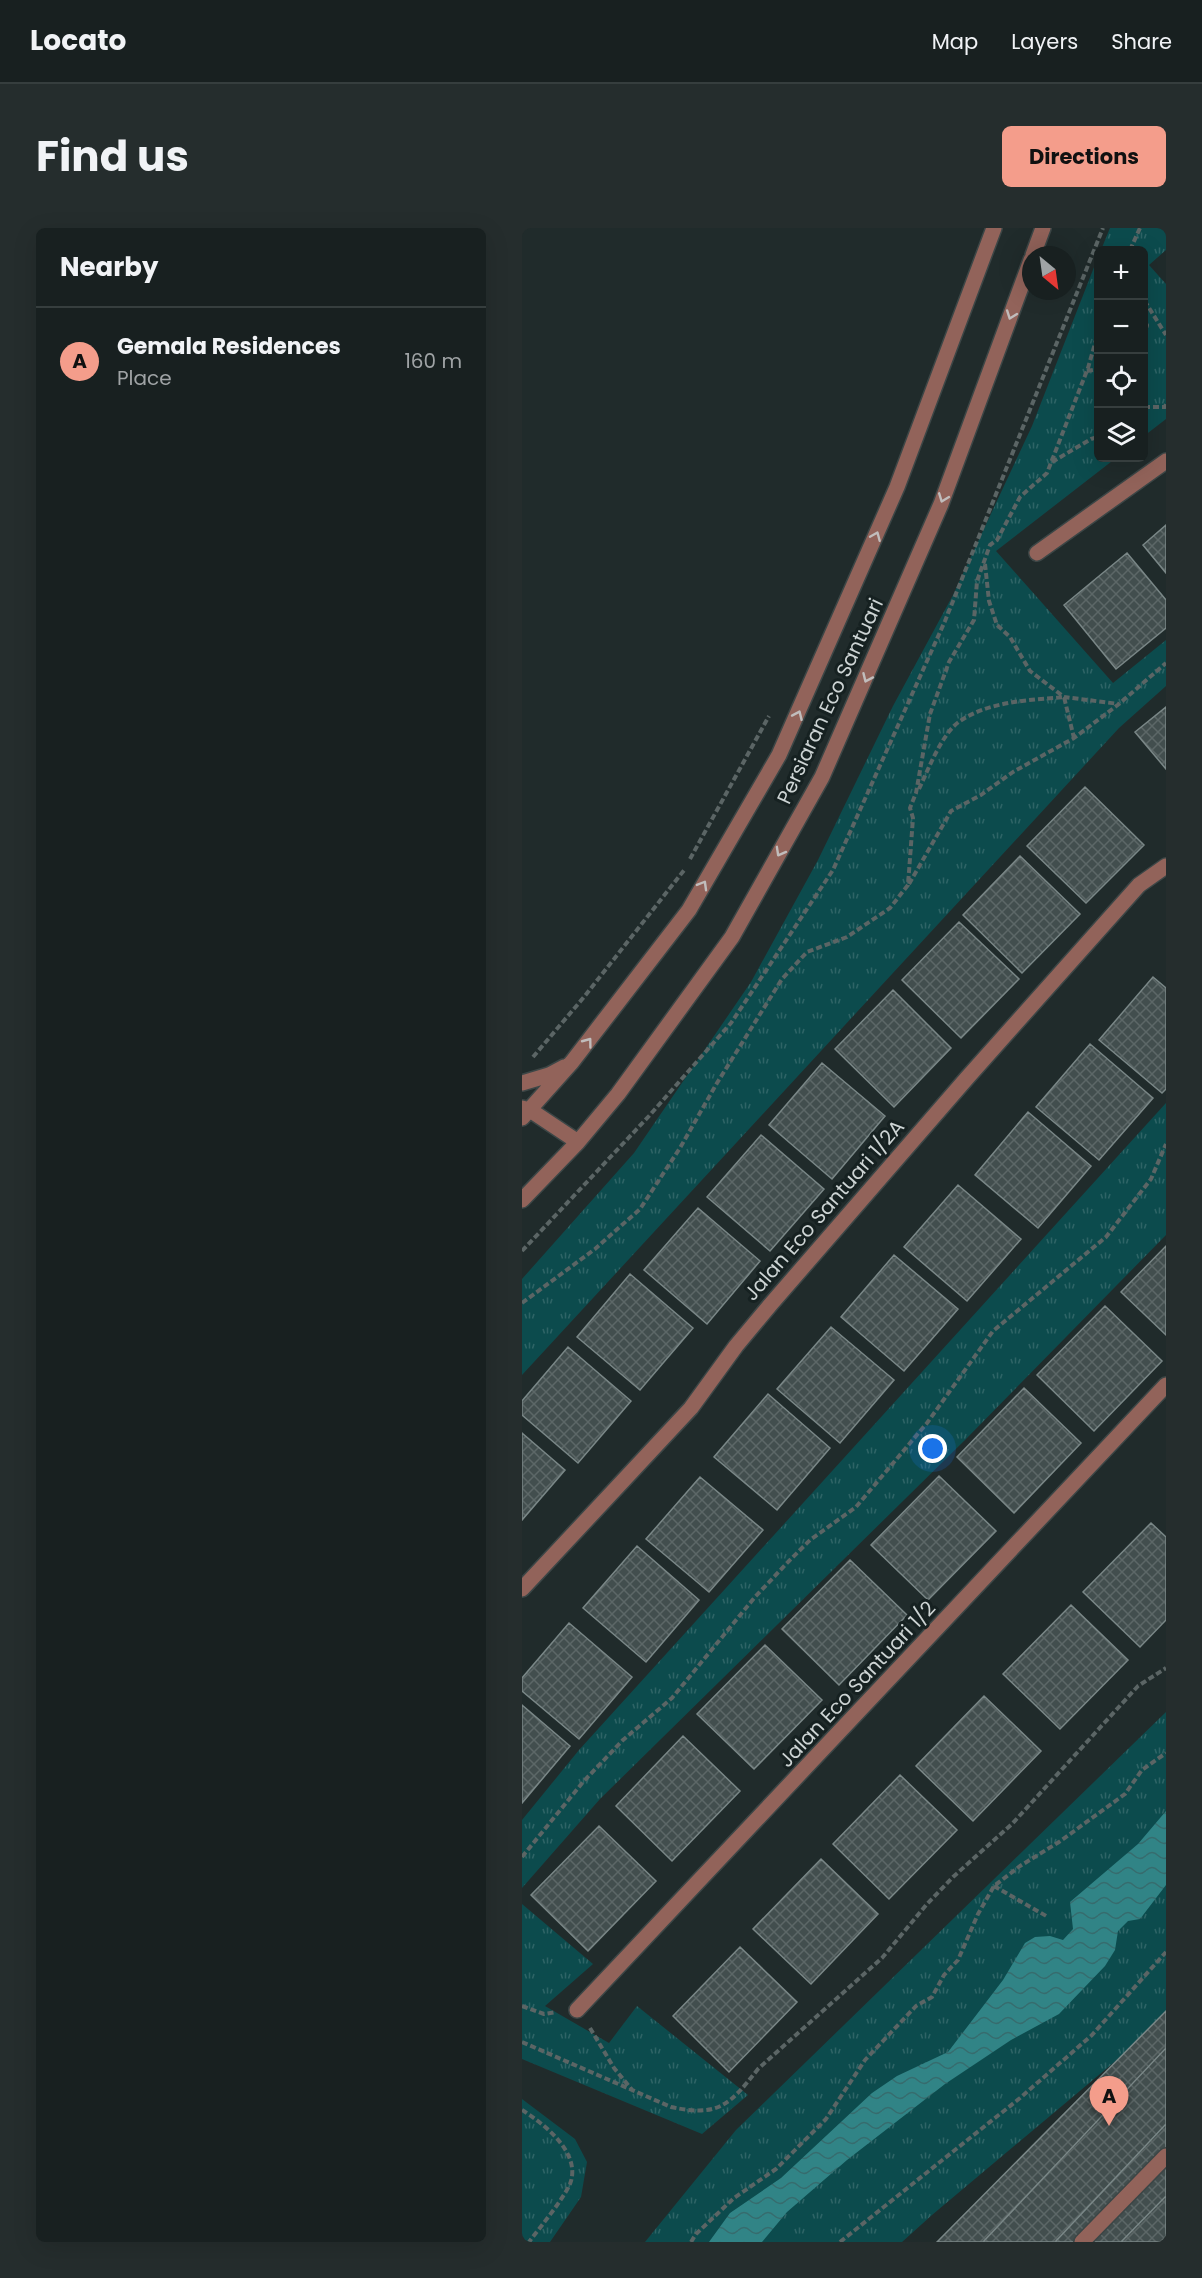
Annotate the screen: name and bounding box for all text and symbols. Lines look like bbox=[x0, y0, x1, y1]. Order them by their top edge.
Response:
text: Locato bbox=[30, 21, 126, 60]
text: Map bbox=[932, 27, 978, 56]
text: Layers bbox=[1011, 27, 1078, 56]
text: Share bbox=[1111, 27, 1172, 56]
button: Directions bbox=[1002, 126, 1166, 187]
text: Find us bbox=[36, 127, 189, 186]
north arrow bbox=[1022, 246, 1076, 300]
map controls bbox=[1094, 246, 1148, 462]
button: + bbox=[1094, 246, 1148, 300]
text: Nearby bbox=[60, 249, 158, 285]
button: − bbox=[1094, 300, 1148, 354]
one-way arrow bbox=[1005, 309, 1018, 320]
text: Gemala Residences bbox=[117, 331, 341, 362]
text: A bbox=[72, 347, 87, 375]
text: 160 m bbox=[404, 347, 462, 375]
button: locate bbox=[1094, 354, 1148, 408]
text: Place bbox=[117, 364, 172, 392]
button: layers bbox=[1094, 408, 1148, 462]
one-way arrow bbox=[937, 492, 950, 503]
one-way arrow bbox=[869, 532, 881, 543]
street label: Persiaran Eco Santuari bbox=[770, 594, 890, 808]
one-way arrow bbox=[862, 671, 874, 682]
one-way arrow bbox=[790, 710, 802, 721]
one-way arrow bbox=[776, 846, 787, 856]
one-way arrow bbox=[696, 881, 707, 891]
one-way arrow bbox=[580, 1038, 591, 1049]
street label: Jalan Eco Santuari 1/2A bbox=[737, 1113, 911, 1307]
your location bbox=[918, 1434, 947, 1463]
street label: Jalan Eco Santuari 1/2 bbox=[772, 1595, 942, 1773]
pin: A bbox=[1090, 2076, 1128, 2126]

